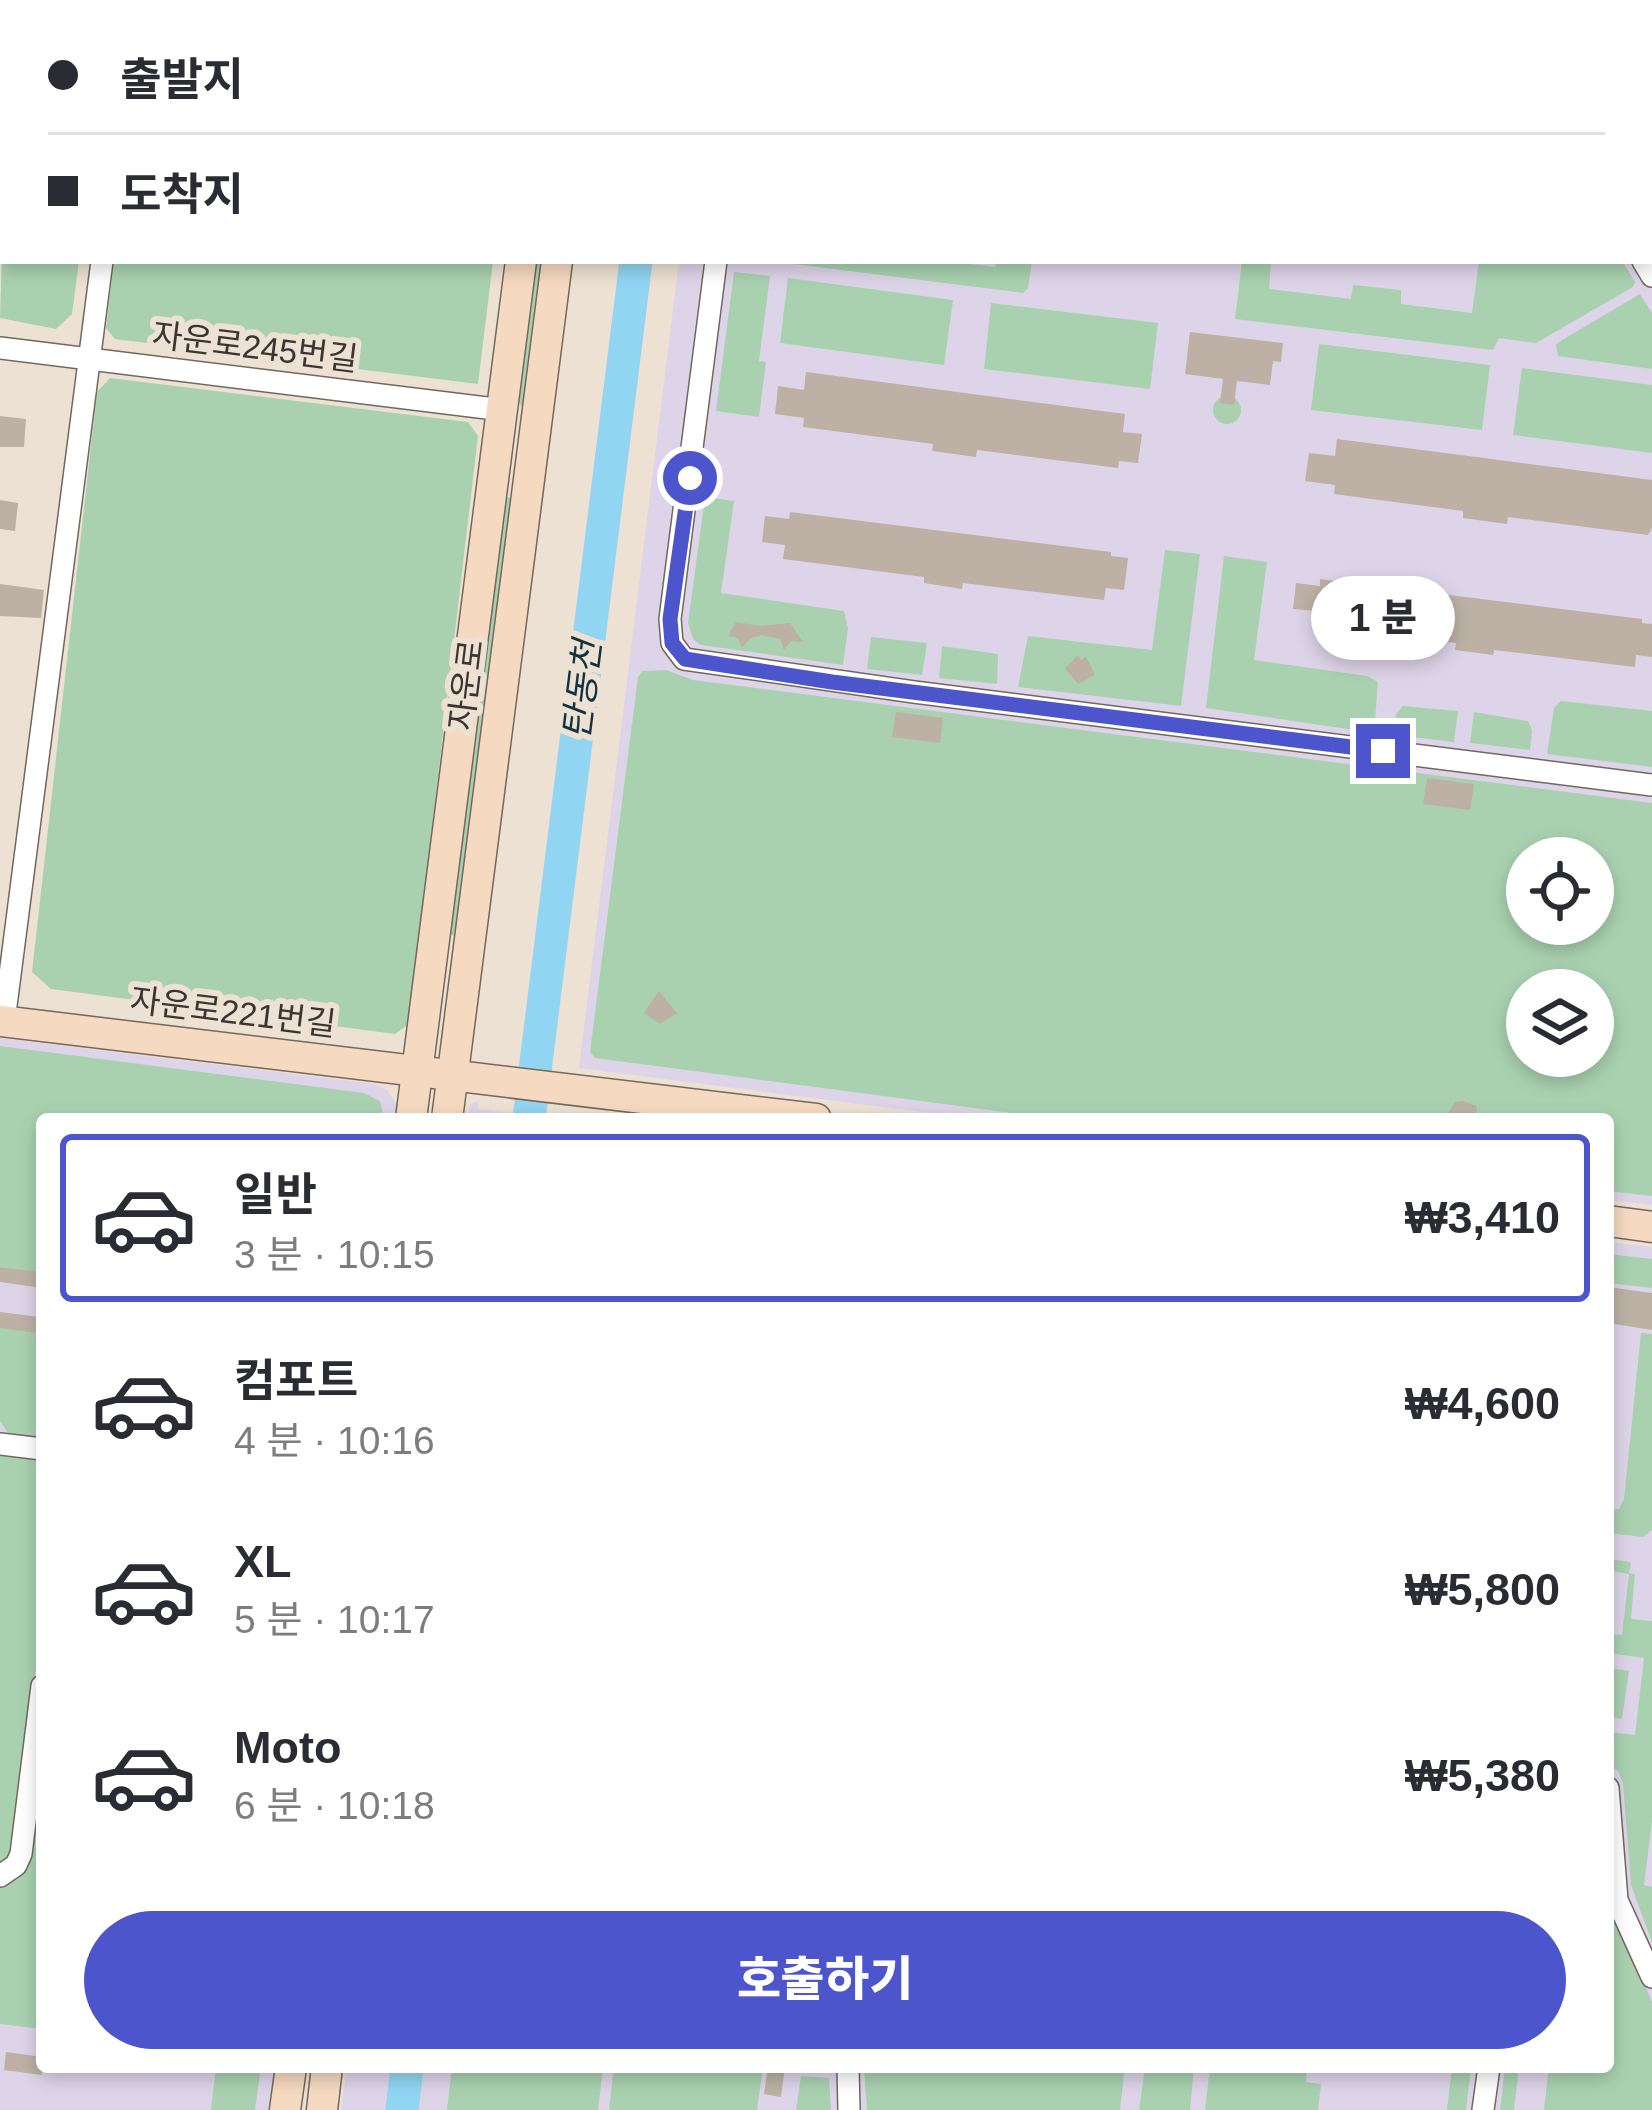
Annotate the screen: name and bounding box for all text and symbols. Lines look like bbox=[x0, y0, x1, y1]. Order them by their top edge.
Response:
text: 출발지 bbox=[120, 54, 244, 105]
text: 도착지 bbox=[120, 169, 244, 220]
street label: 자운로245번길 bbox=[150, 316, 360, 378]
route start bbox=[663, 451, 717, 505]
callout: 1 분 bbox=[1311, 577, 1455, 661]
text: 1 분 bbox=[1349, 596, 1417, 639]
water label: 탄동천 bbox=[556, 634, 609, 742]
street label: 자운로 bbox=[442, 638, 490, 732]
route end bbox=[1356, 724, 1410, 778]
map controls bbox=[1506, 837, 1614, 1077]
button: locate bbox=[1506, 837, 1614, 945]
button: layers bbox=[1506, 969, 1614, 1077]
street label: 자운로221번길 bbox=[128, 981, 338, 1043]
icon: car bbox=[90, 1164, 198, 1272]
text: 일반 bbox=[234, 1169, 317, 1220]
text: ₩3,410 bbox=[1405, 1192, 1560, 1243]
text: 3 분 · 10:15 bbox=[234, 1233, 435, 1276]
icon: car bbox=[90, 1350, 198, 1458]
text: 컴포트 bbox=[234, 1355, 358, 1406]
text: ₩4,600 bbox=[1405, 1378, 1560, 1429]
text: 4 분 · 10:16 bbox=[234, 1419, 435, 1462]
icon: car bbox=[90, 1536, 198, 1644]
text: XL bbox=[234, 1536, 292, 1587]
text: ₩5,800 bbox=[1405, 1564, 1560, 1615]
text: 5 분 · 10:17 bbox=[234, 1598, 435, 1641]
icon: car bbox=[90, 1722, 198, 1830]
text: Moto bbox=[234, 1722, 341, 1773]
text: ₩5,380 bbox=[1405, 1750, 1560, 1801]
text: 6 분 · 10:18 bbox=[234, 1784, 435, 1827]
button: 호출하기 bbox=[84, 1911, 1566, 2049]

